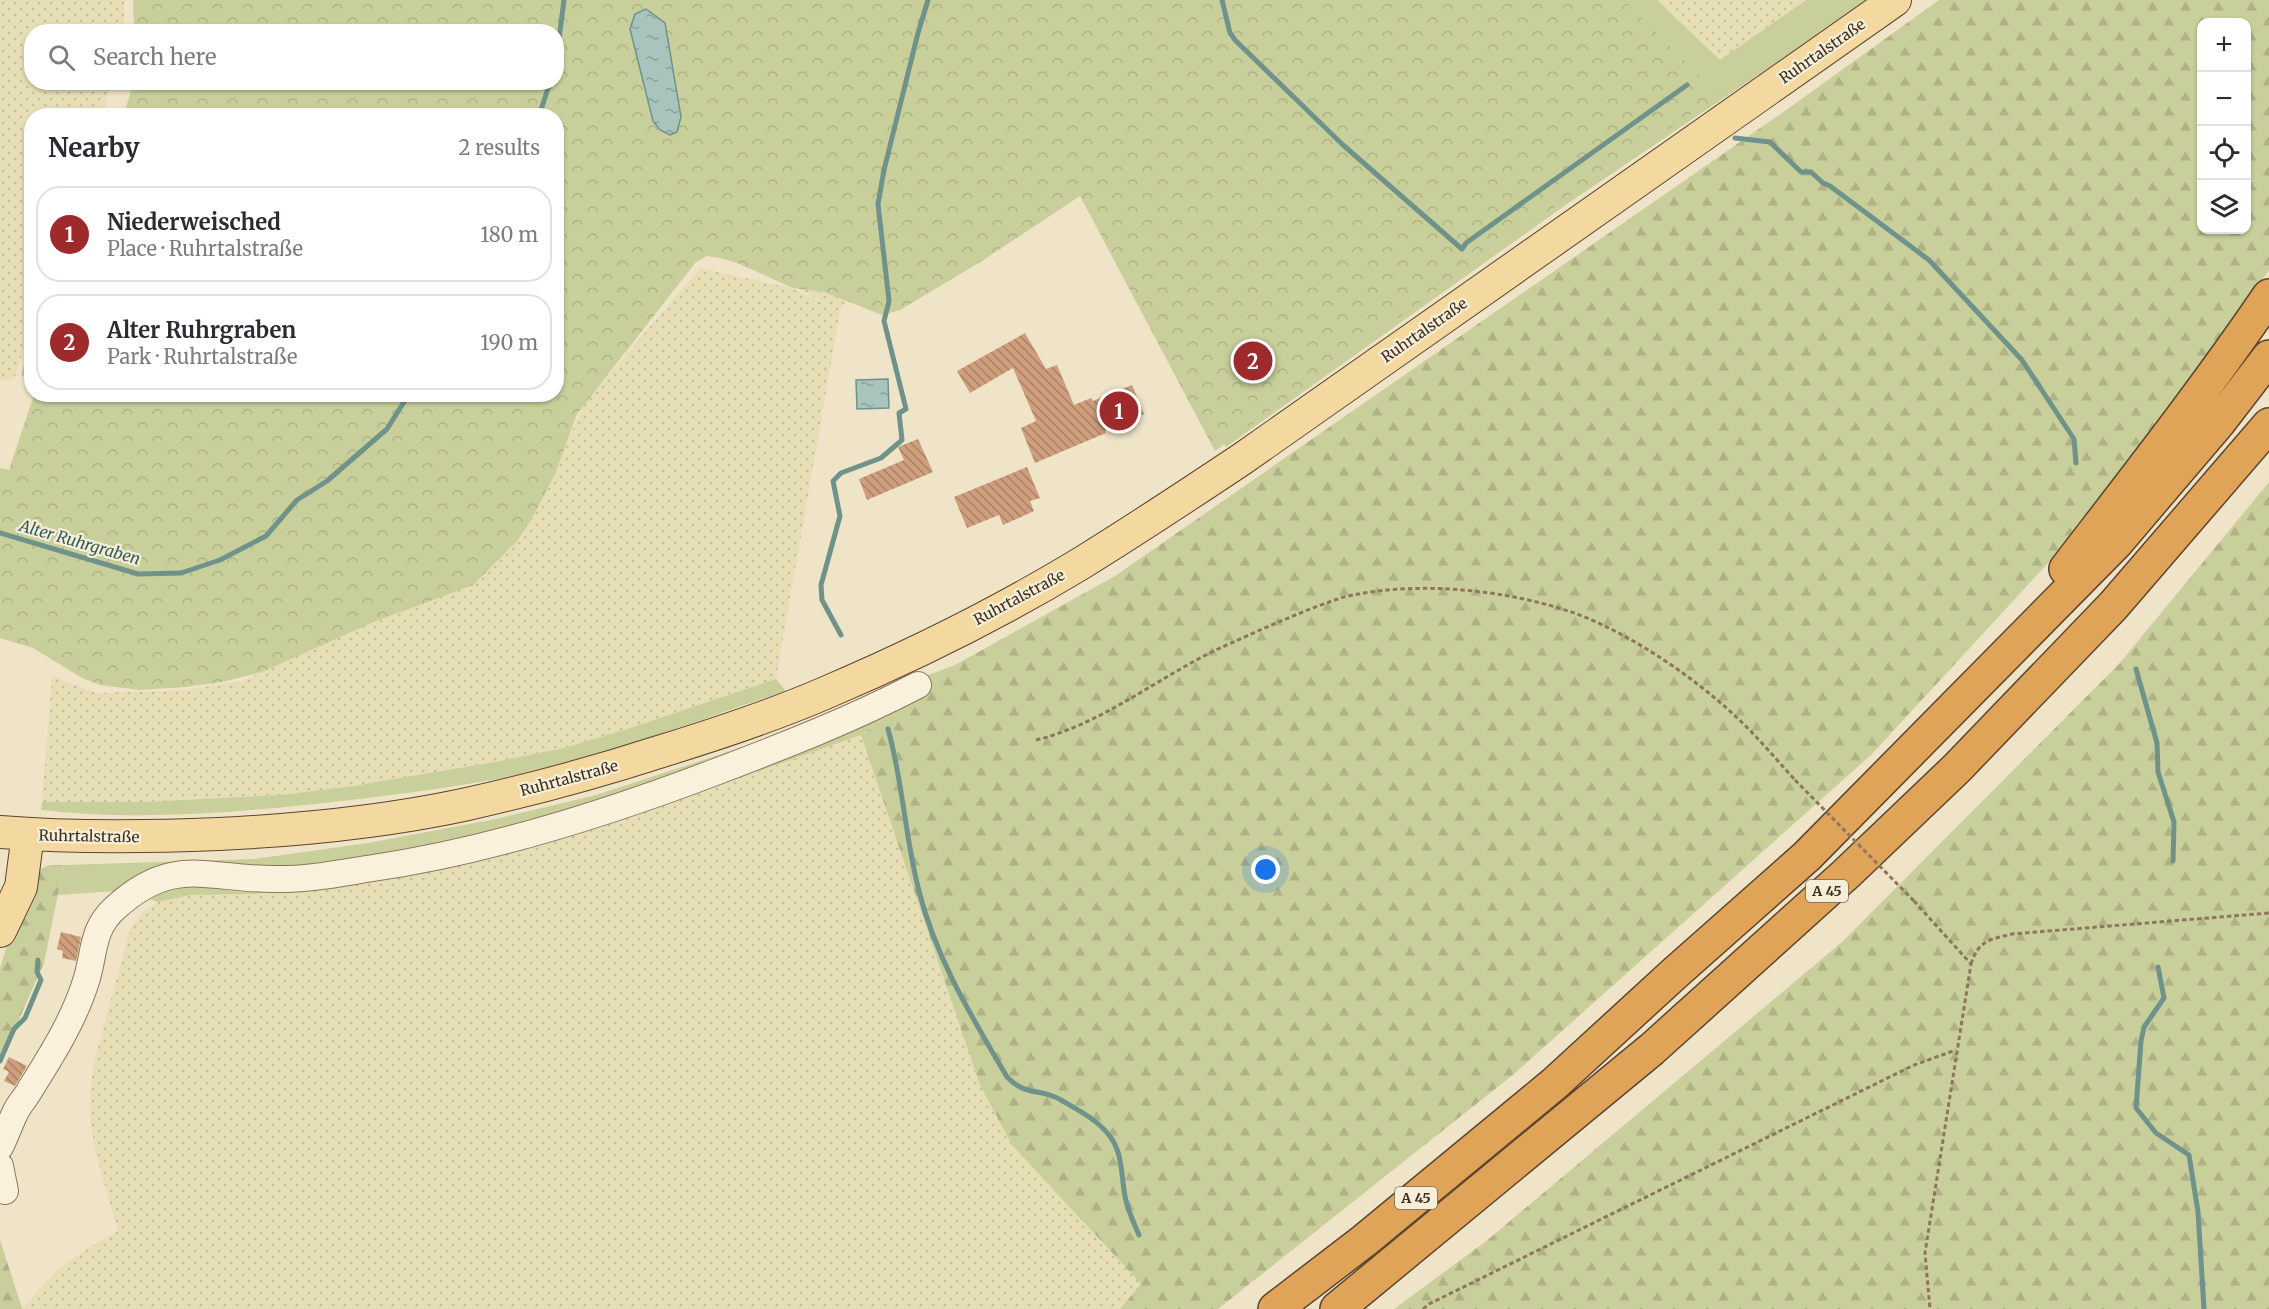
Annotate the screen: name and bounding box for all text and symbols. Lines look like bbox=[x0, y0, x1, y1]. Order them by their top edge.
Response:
street label: Ruhrtalstraße bbox=[1775, 14, 1869, 88]
map controls bbox=[2197, 18, 2251, 234]
button: + bbox=[2197, 18, 2251, 72]
search box bbox=[24, 24, 564, 90]
icon: search bbox=[45, 41, 78, 74]
text: Search here bbox=[93, 43, 216, 71]
button: − bbox=[2197, 72, 2251, 126]
button: locate bbox=[2197, 126, 2251, 180]
text: Nearby bbox=[48, 131, 140, 164]
text: 2 results bbox=[458, 135, 540, 160]
button: layers bbox=[2197, 180, 2251, 234]
text: Niederweisched bbox=[107, 208, 281, 236]
text: 1 bbox=[65, 222, 74, 247]
text: 180 m bbox=[480, 222, 538, 247]
text: Place · Ruhrtalstraße bbox=[107, 236, 303, 261]
street label: Ruhrtalstraße bbox=[1377, 293, 1471, 367]
text: Alter Ruhrgraben bbox=[107, 316, 296, 344]
text: 2 bbox=[64, 330, 75, 355]
text: 190 m bbox=[480, 330, 538, 355]
pin: 2 bbox=[1234, 338, 1272, 384]
text: Park · Ruhrtalstraße bbox=[107, 344, 297, 369]
pin: 1 bbox=[1100, 388, 1138, 434]
water label: Alter Ruhrgraben bbox=[15, 515, 143, 569]
street label: Ruhrtalstraße bbox=[970, 565, 1068, 629]
street label: Ruhrtalstraße bbox=[518, 756, 620, 800]
street label: Ruhrtalstraße bbox=[39, 826, 140, 846]
your location bbox=[1251, 855, 1280, 884]
road number: A 45 bbox=[1806, 880, 1848, 902]
road number: A 45 bbox=[1395, 1187, 1437, 1209]

